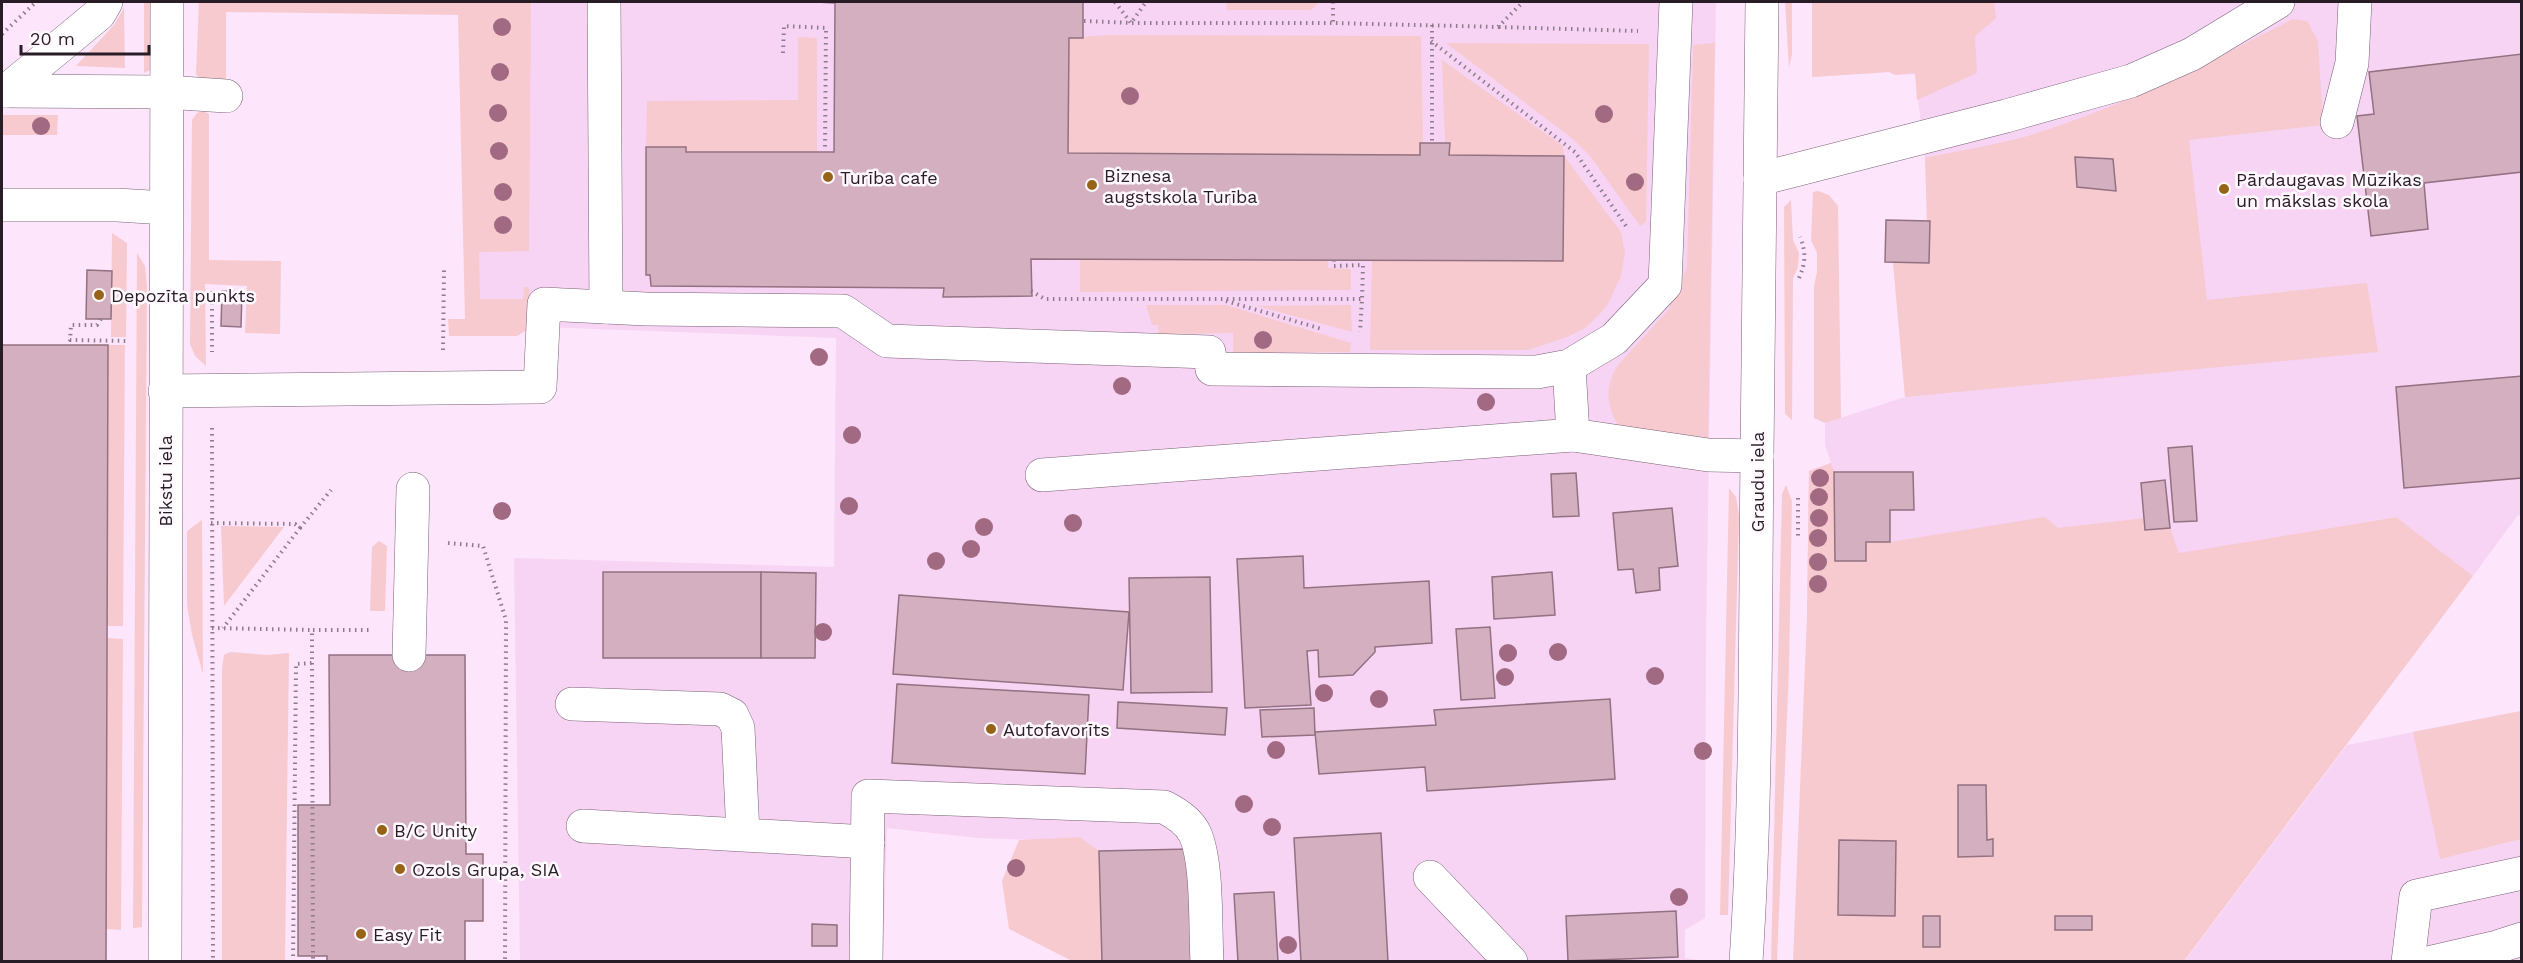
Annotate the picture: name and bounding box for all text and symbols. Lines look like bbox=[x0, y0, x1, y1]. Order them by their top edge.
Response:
scale bar bbox=[21, 18, 148, 56]
text: 20 m bbox=[30, 28, 75, 49]
place label: Biznesa augstskola Turība bbox=[1104, 165, 1257, 207]
place label: Turība cafe bbox=[840, 167, 938, 188]
place label: Pārdaugavas Mūzikas un mākslas skola bbox=[2236, 169, 2422, 211]
marker: Turība cafe bbox=[821, 170, 835, 184]
marker: Biznesa augstskola Turība bbox=[1085, 178, 1099, 192]
marker: Pārdaugavas Mūzikas un mākslas skola bbox=[2217, 182, 2231, 196]
place label: Depozīta punkts bbox=[111, 285, 255, 306]
marker: Depozīta punkts bbox=[92, 288, 106, 302]
street label: Graudu iela bbox=[1747, 432, 1768, 532]
street label: Bikstu iela bbox=[155, 435, 176, 527]
place label: Autofavorīts bbox=[1003, 719, 1110, 740]
marker: Autofavorīts bbox=[984, 722, 998, 736]
place label: B/C Unity bbox=[394, 820, 478, 841]
marker: B/C Unity bbox=[375, 823, 389, 837]
place label: Ozols Grupa, SIA bbox=[412, 859, 560, 880]
marker: Ozols Grupa, SIA bbox=[393, 862, 407, 876]
place label: Easy Fit bbox=[373, 924, 442, 945]
marker: Easy Fit bbox=[354, 927, 368, 941]

